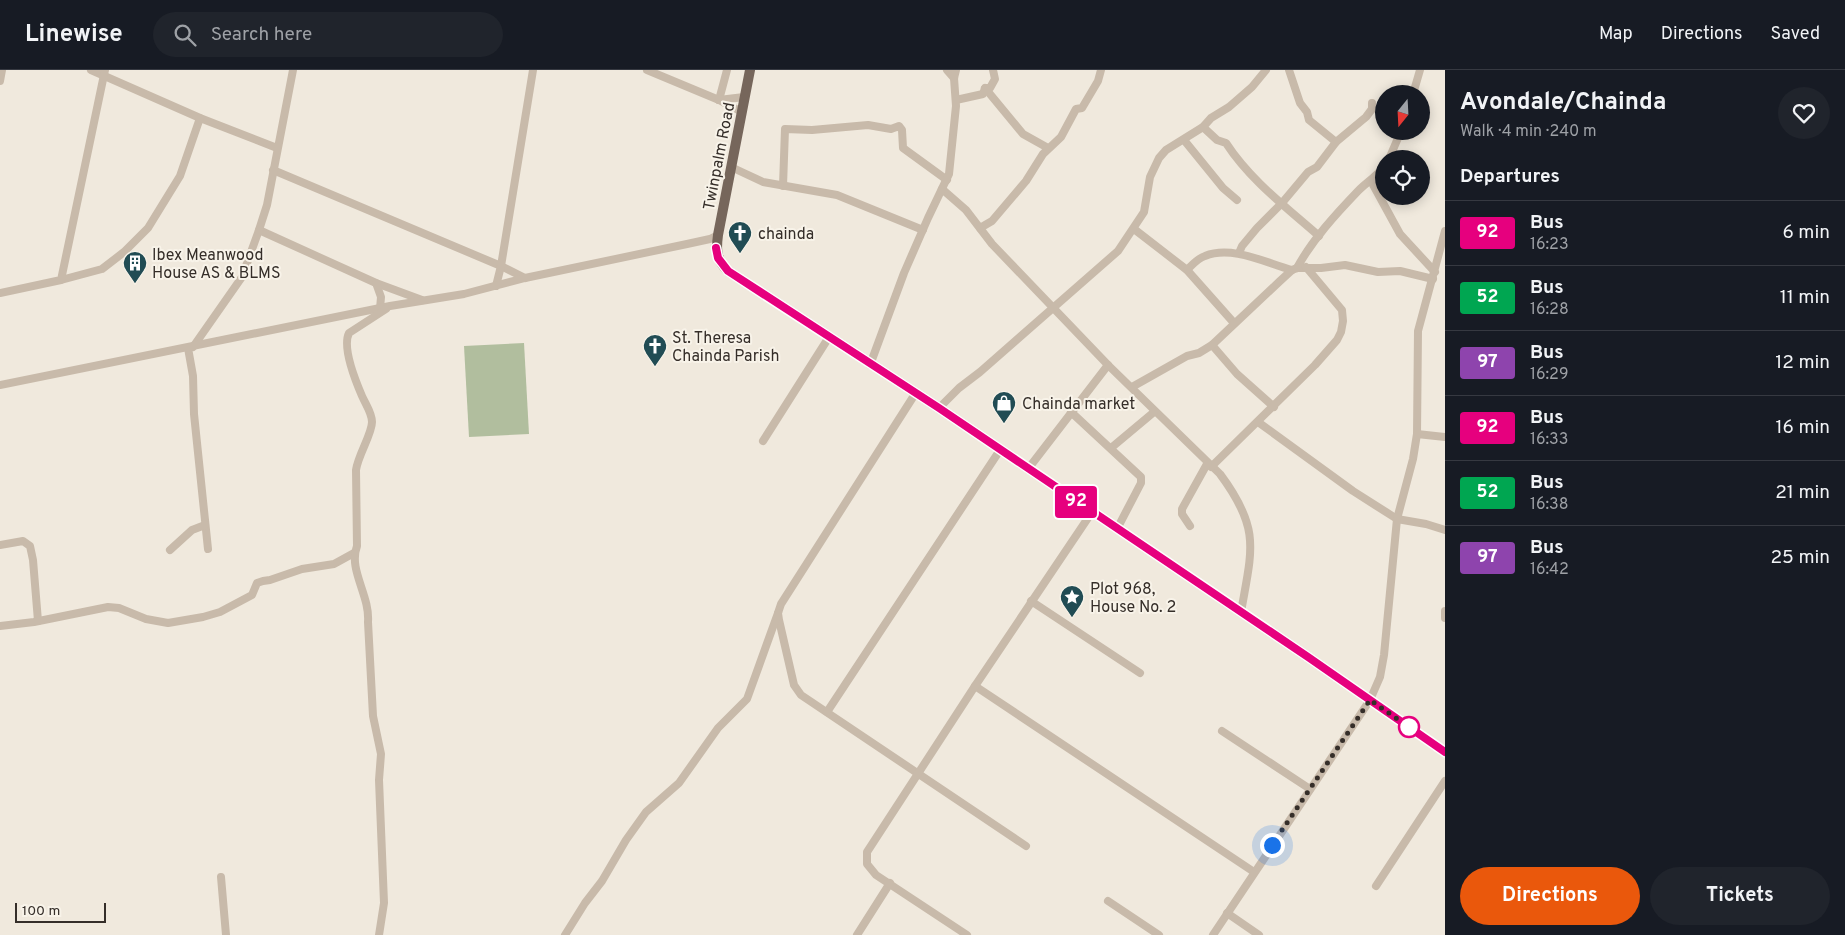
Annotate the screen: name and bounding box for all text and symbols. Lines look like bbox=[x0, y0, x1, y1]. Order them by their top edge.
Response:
search box bbox=[153, 12, 503, 57]
text: Linewise bbox=[25, 20, 123, 50]
icon: search bbox=[171, 21, 199, 49]
text: Search here bbox=[211, 23, 312, 47]
text: Map bbox=[1599, 23, 1633, 46]
text: Directions bbox=[1661, 23, 1743, 46]
text: Saved bbox=[1771, 23, 1820, 46]
north arrow bbox=[1375, 85, 1430, 140]
map controls bbox=[1375, 85, 1430, 205]
button: heart bbox=[1778, 87, 1830, 139]
text: Avondale/Chainda bbox=[1460, 88, 1666, 118]
street label: Twinpalm Road bbox=[700, 101, 740, 212]
text: Walk · 4 min · 240 m bbox=[1460, 122, 1597, 142]
button: locate bbox=[1375, 150, 1430, 205]
text: Departures bbox=[1460, 165, 1560, 189]
text: Bus bbox=[1530, 211, 1564, 235]
church icon: chainda bbox=[727, 220, 753, 254]
text: 92 bbox=[1476, 221, 1499, 244]
text: 6 min bbox=[1783, 221, 1830, 245]
place label: chainda bbox=[758, 225, 814, 245]
text: 16:23 bbox=[1530, 235, 1569, 255]
place label: Ibex Meanwood House AS & BLMS bbox=[152, 246, 281, 284]
building icon: Ibex Meanwood House AS & BLMS bbox=[122, 250, 148, 284]
text: Bus bbox=[1530, 276, 1564, 300]
text: 52 bbox=[1476, 286, 1499, 309]
text: 11 min bbox=[1780, 286, 1830, 310]
text: 16:28 bbox=[1530, 300, 1569, 320]
place label: St. Theresa Chainda Parish bbox=[672, 329, 779, 367]
church icon: St. Theresa Chainda Parish bbox=[642, 333, 668, 367]
text: Bus bbox=[1530, 341, 1564, 365]
text: 97 bbox=[1477, 351, 1498, 374]
text: 12 min bbox=[1775, 351, 1830, 375]
text: 16:29 bbox=[1530, 365, 1568, 385]
shop icon: Chainda market bbox=[991, 390, 1017, 424]
place label: Chainda market bbox=[1022, 395, 1135, 415]
text: Bus bbox=[1530, 406, 1564, 430]
text: 92 bbox=[1476, 416, 1499, 439]
text: 16 min bbox=[1775, 416, 1830, 440]
text: 16:33 bbox=[1530, 430, 1568, 450]
text: Bus bbox=[1530, 471, 1564, 495]
text: 52 bbox=[1476, 481, 1499, 504]
text: 21 min bbox=[1775, 481, 1830, 505]
line badge: 92 bbox=[1054, 486, 1098, 518]
text: 92 bbox=[1065, 490, 1087, 513]
text: 16:38 bbox=[1530, 495, 1569, 515]
text: Bus bbox=[1530, 536, 1564, 560]
text: 97 bbox=[1477, 546, 1498, 569]
text: 25 min bbox=[1770, 546, 1830, 570]
text: 16:42 bbox=[1530, 560, 1569, 580]
place label: Plot 968, House No. 2 bbox=[1090, 580, 1176, 618]
place icon: Plot 968, House No. 2 bbox=[1059, 584, 1085, 618]
unlabelled marker bbox=[1398, 716, 1420, 738]
your location bbox=[1260, 833, 1285, 858]
button: Directions bbox=[1460, 867, 1640, 925]
button: Tickets bbox=[1650, 867, 1830, 925]
scale bar bbox=[15, 900, 106, 923]
text: 100 m bbox=[22, 903, 60, 920]

